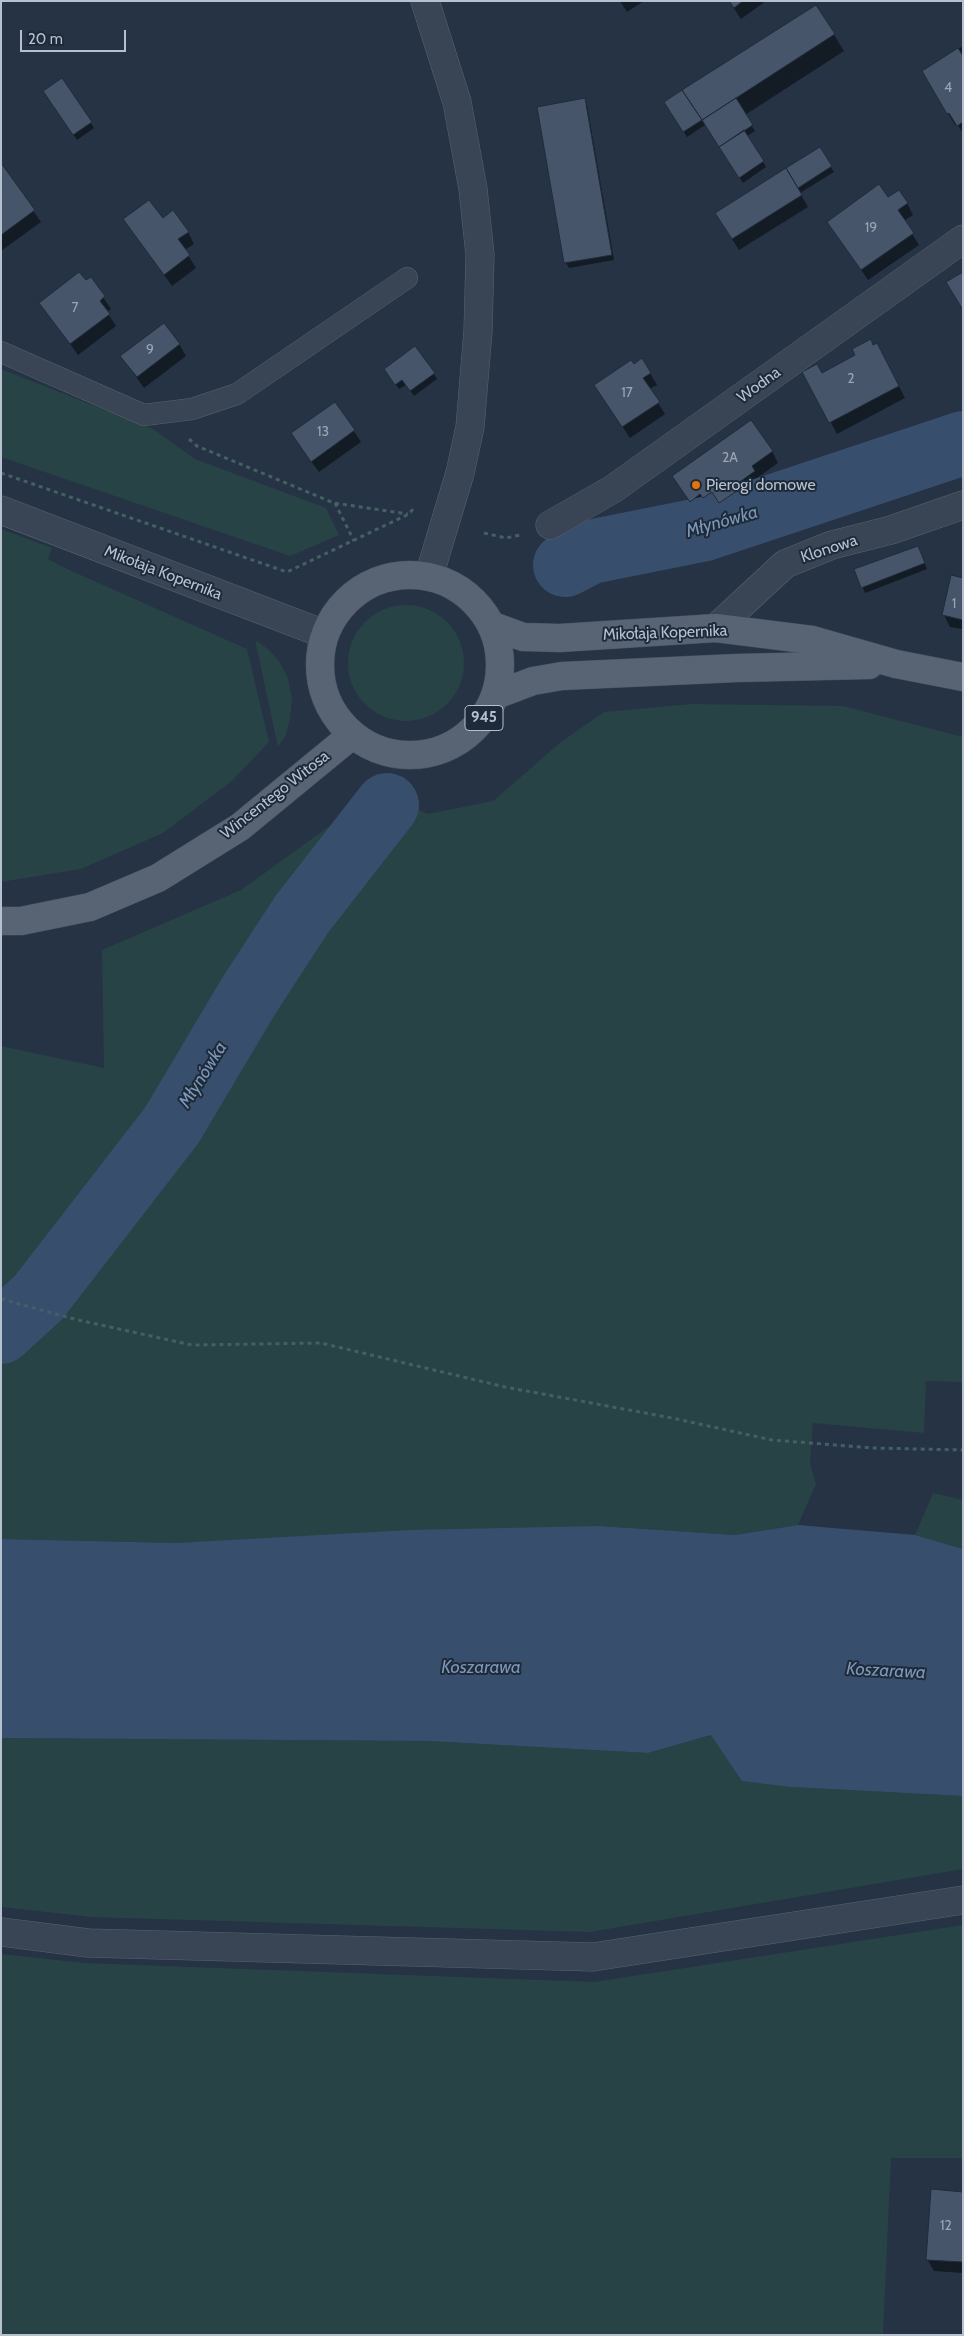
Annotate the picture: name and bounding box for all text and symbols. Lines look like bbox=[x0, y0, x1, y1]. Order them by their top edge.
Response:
scale bar bbox=[22, 20, 129, 52]
text: 20 m bbox=[28, 30, 63, 48]
house number: 4 bbox=[944, 80, 952, 96]
house number: 19 bbox=[865, 220, 877, 236]
house number: 7 bbox=[71, 300, 79, 316]
house number: 9 bbox=[146, 342, 154, 358]
street label: Wodna bbox=[734, 363, 784, 407]
house number: 2 bbox=[847, 371, 855, 387]
house number: 17 bbox=[621, 385, 633, 401]
house number: 13 bbox=[317, 424, 329, 440]
house number: 2A bbox=[722, 450, 738, 466]
place label: Pierogi domowe bbox=[706, 475, 816, 495]
marker: Pierogi domowe bbox=[690, 479, 702, 491]
water label: Młynówka bbox=[684, 501, 760, 543]
street label: Klonowa bbox=[798, 531, 860, 567]
street label: Mikołaja Kopernika bbox=[101, 542, 225, 604]
house number: 1 bbox=[952, 596, 956, 612]
street label: Mikołaja Kopernika bbox=[602, 621, 728, 645]
road number: 945 bbox=[465, 706, 503, 730]
street label: Wincentego Witosa bbox=[217, 747, 333, 843]
water label: Młynówka bbox=[174, 1038, 232, 1112]
water label: Koszarawa bbox=[441, 1657, 521, 1679]
water label: Koszarawa bbox=[846, 1658, 926, 1684]
house number: 12 bbox=[940, 2218, 952, 2234]

